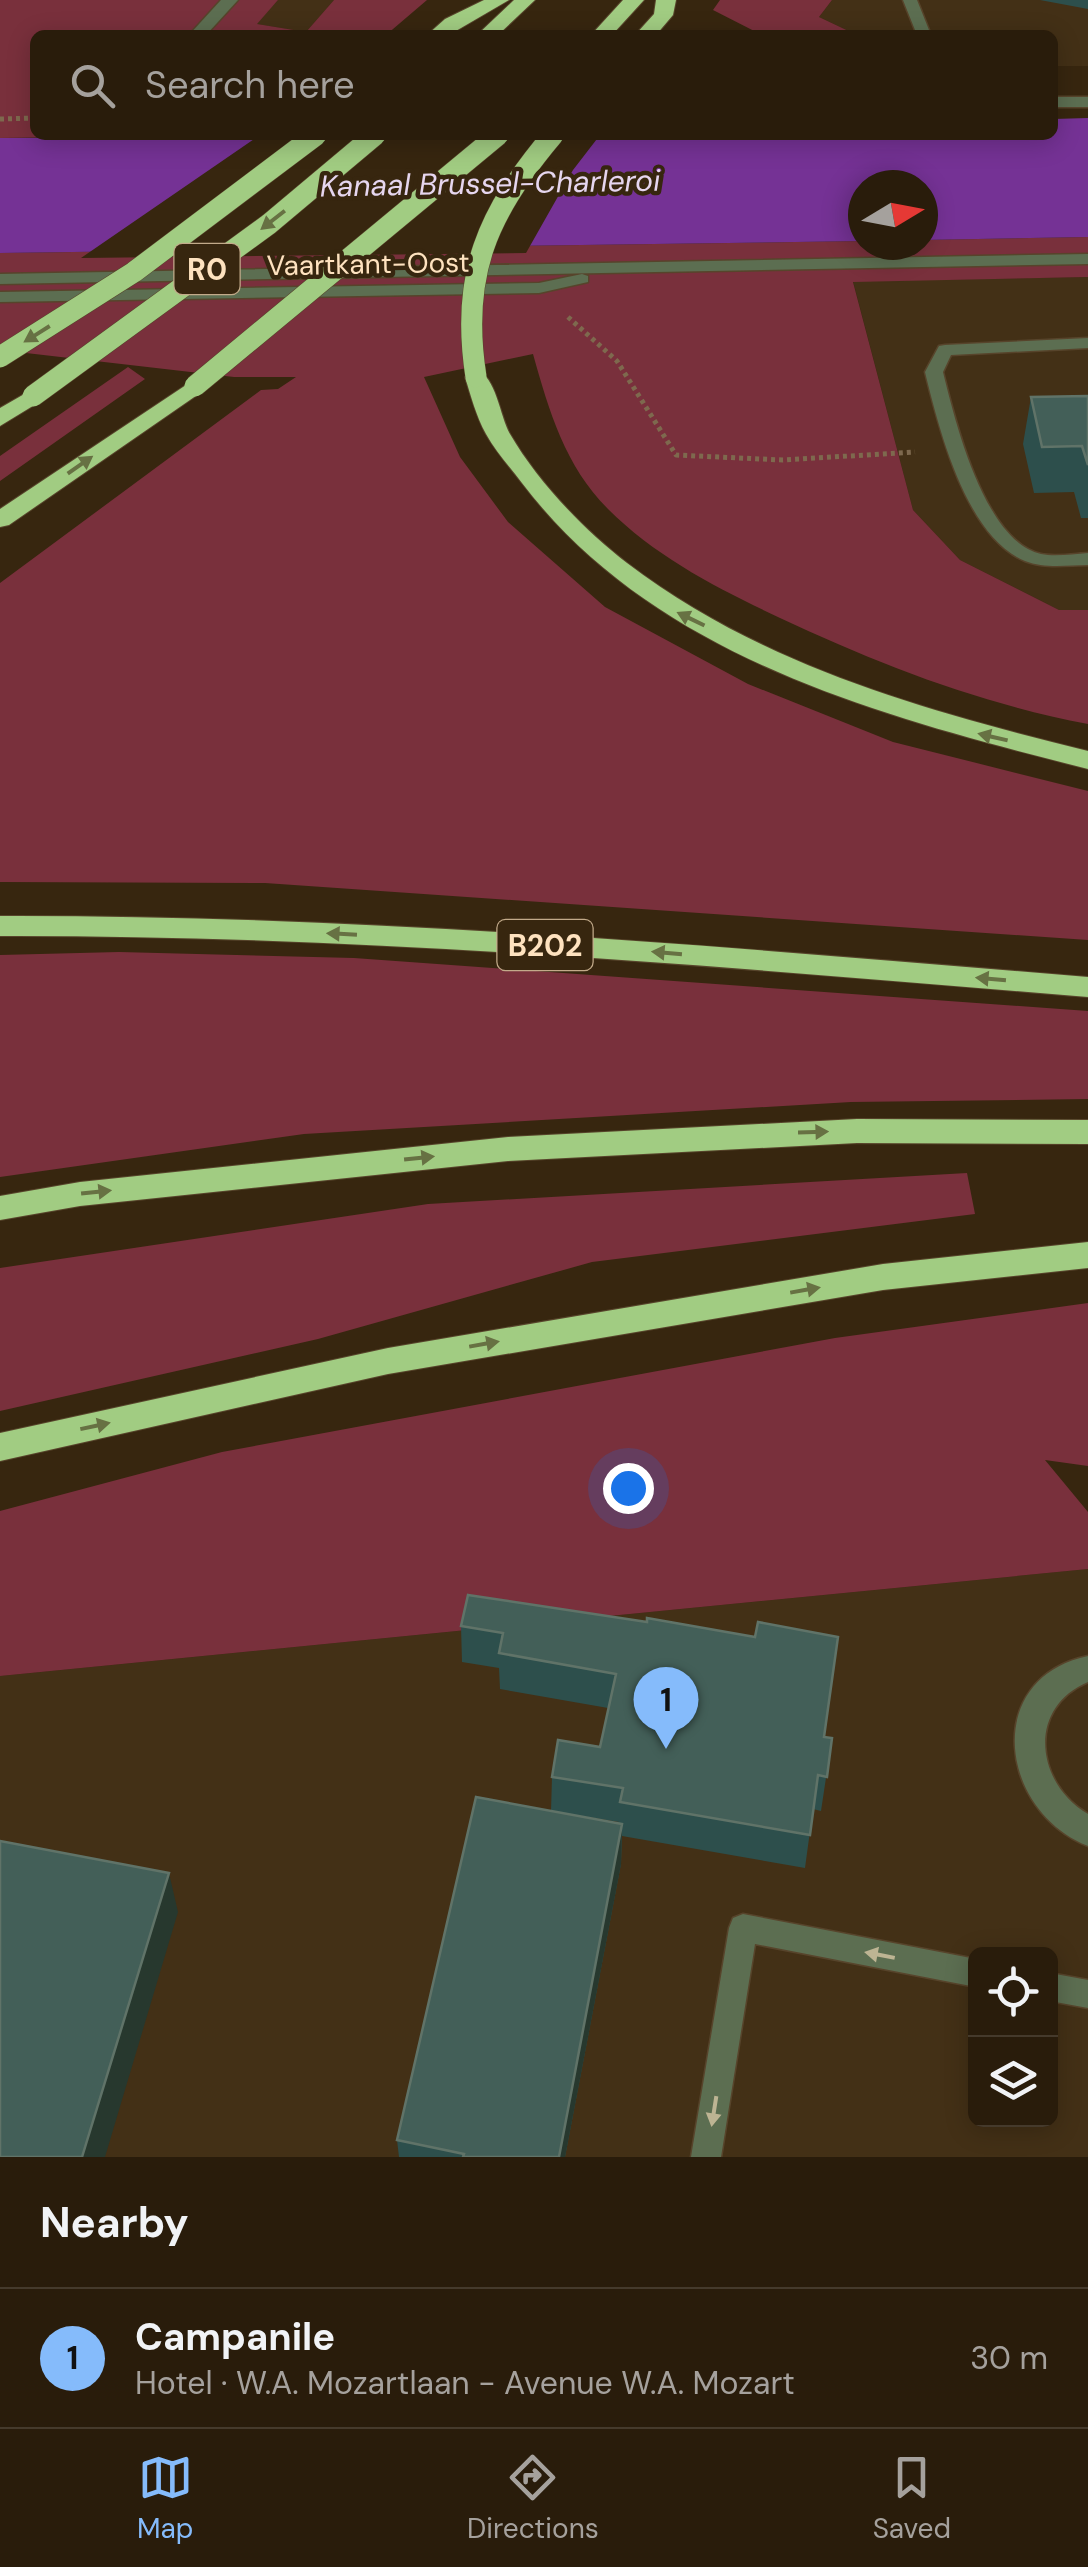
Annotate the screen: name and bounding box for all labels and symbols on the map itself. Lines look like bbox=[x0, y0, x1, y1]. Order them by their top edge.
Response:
water label: Kanaal Brussel-Charleroi bbox=[319, 161, 661, 205]
north arrow bbox=[848, 170, 938, 260]
one-way arrow bbox=[260, 209, 286, 230]
road number: R0 bbox=[174, 244, 240, 294]
street label: Vaartkant-Oost bbox=[266, 244, 470, 284]
one-way arrow bbox=[23, 324, 51, 342]
one-way arrow bbox=[67, 456, 94, 475]
one-way arrow bbox=[677, 611, 706, 628]
one-way arrow bbox=[977, 729, 1008, 744]
road number: B202 bbox=[498, 920, 592, 970]
one-way arrow bbox=[326, 926, 358, 942]
one-way arrow bbox=[650, 945, 682, 961]
one-way arrow bbox=[974, 971, 1006, 987]
one-way arrow bbox=[798, 1124, 830, 1140]
one-way arrow bbox=[404, 1150, 436, 1166]
one-way arrow bbox=[81, 1184, 113, 1200]
one-way arrow bbox=[790, 1282, 821, 1297]
one-way arrow bbox=[469, 1336, 501, 1352]
one-way arrow bbox=[80, 1417, 111, 1433]
your location bbox=[603, 1463, 654, 1514]
pin: 1 bbox=[634, 1666, 698, 1749]
one-way arrow bbox=[864, 1946, 895, 1962]
one-way arrow bbox=[705, 2096, 721, 2127]

